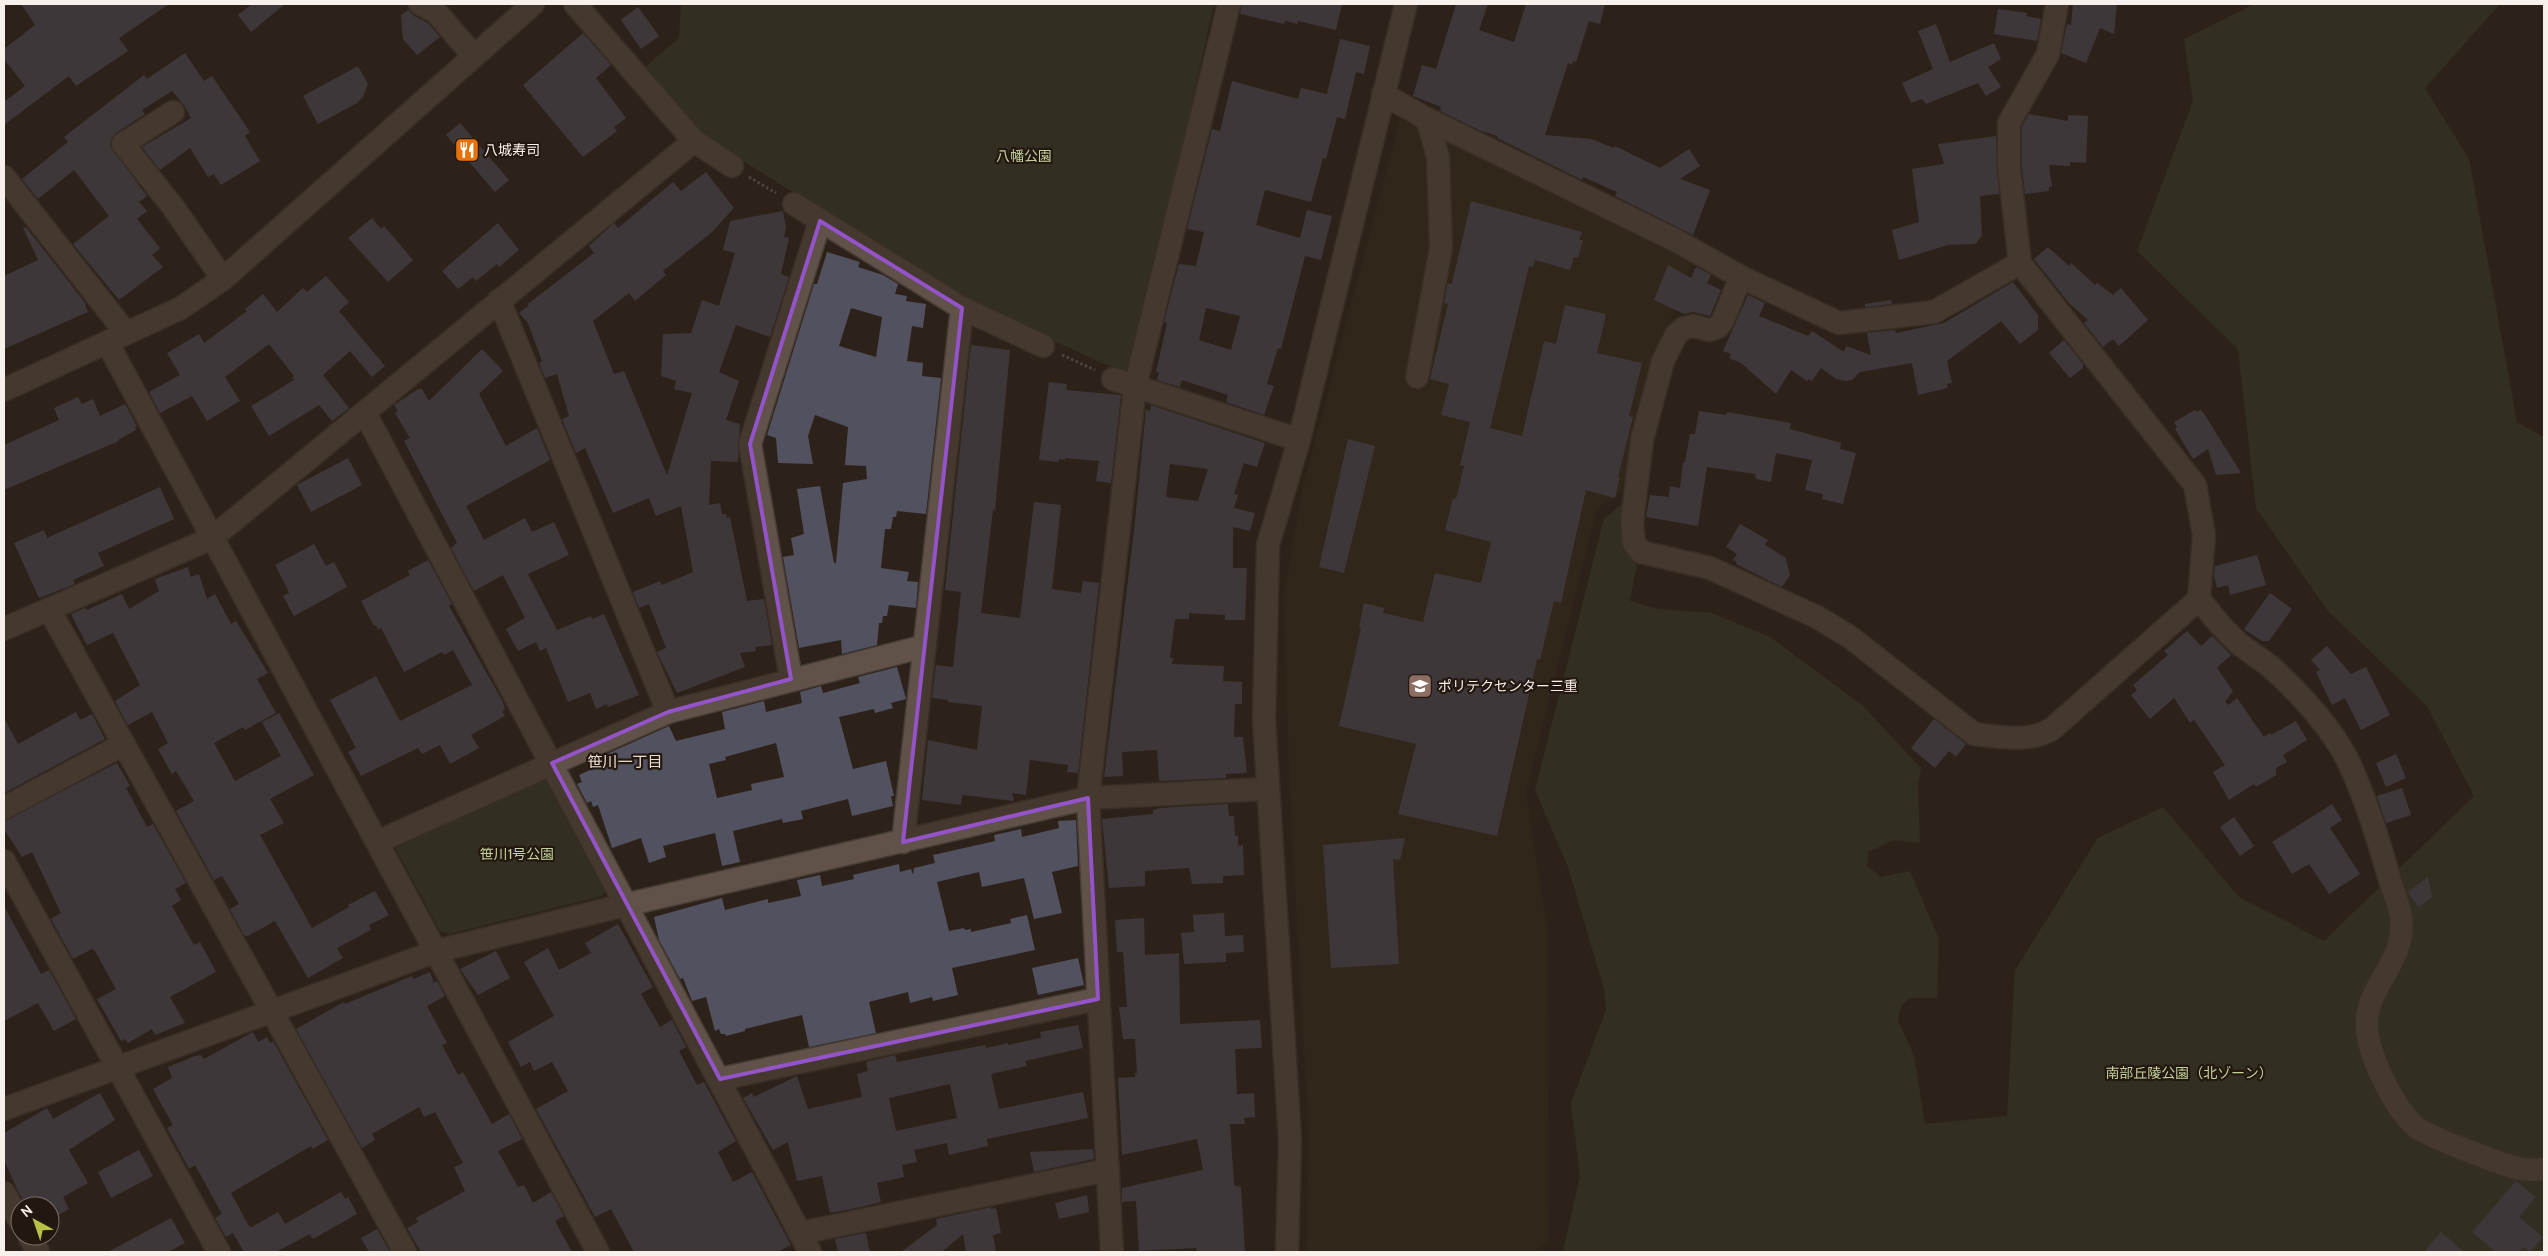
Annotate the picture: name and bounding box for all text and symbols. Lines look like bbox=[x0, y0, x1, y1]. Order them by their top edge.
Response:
restaurant icon: 八城寿司 bbox=[454, 137, 480, 163]
place label: 八城寿司 bbox=[484, 141, 540, 159]
park label: 八幡公園 bbox=[996, 147, 1052, 165]
school or university icon: ポリテクセンター三重 bbox=[1407, 673, 1433, 699]
place label: ポリテクセンター三重 bbox=[1438, 677, 1578, 695]
district label: 笹川一丁目 bbox=[587, 753, 663, 771]
park label: 笹川1号公園 bbox=[480, 845, 554, 863]
park label: 南部丘陵公園（北ゾーン） bbox=[2105, 1064, 2273, 1082]
north arrow bbox=[10, 1196, 60, 1246]
text: N bbox=[17, 1201, 36, 1221]

